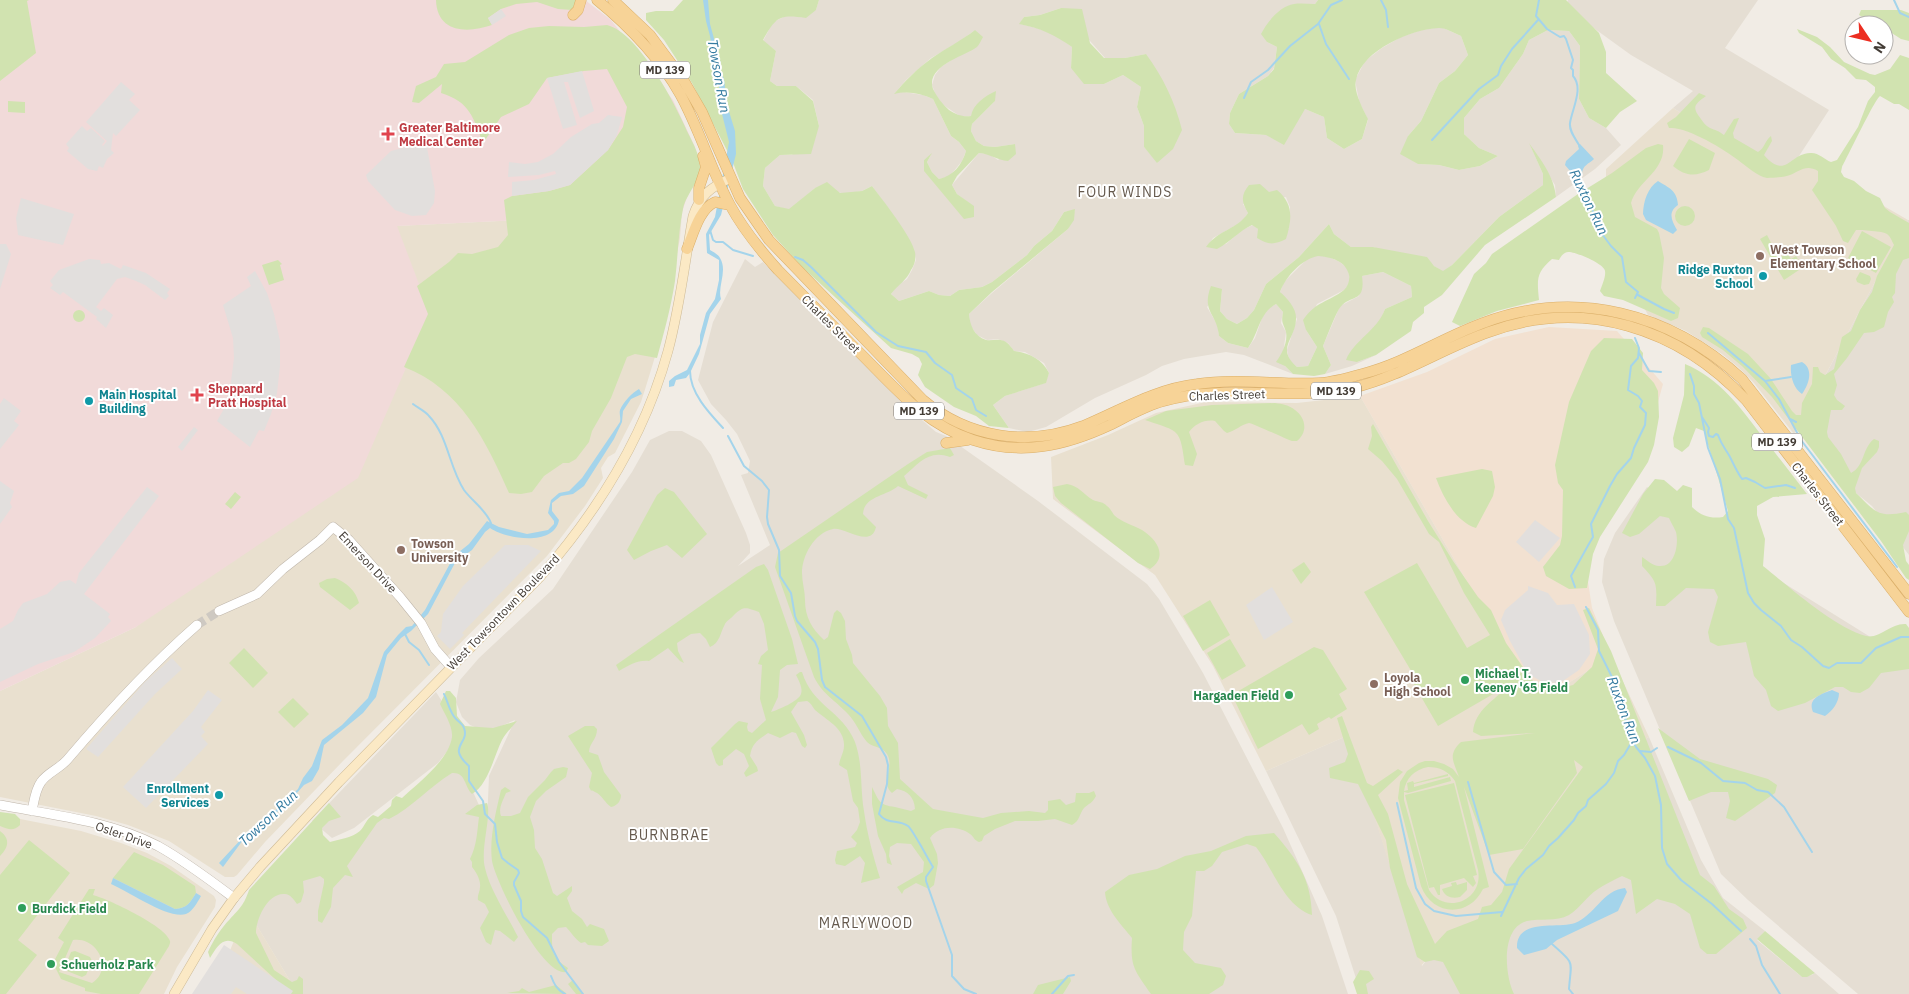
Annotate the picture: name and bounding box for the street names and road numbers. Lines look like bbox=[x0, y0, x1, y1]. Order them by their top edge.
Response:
road number: MD 139 bbox=[640, 62, 690, 78]
street label: Charles Street bbox=[799, 292, 863, 356]
road number: MD 139 bbox=[1311, 382, 1361, 400]
street label: Charles Street bbox=[1188, 386, 1266, 404]
road number: MD 139 bbox=[894, 402, 944, 420]
road number: MD 139 bbox=[1752, 434, 1802, 451]
street label: Charles Street bbox=[1789, 459, 1847, 529]
street label: Emerson Drive bbox=[336, 528, 401, 596]
street label: West Towsontown Boulevard bbox=[444, 551, 562, 673]
street label: Osler Drive bbox=[94, 818, 155, 852]

